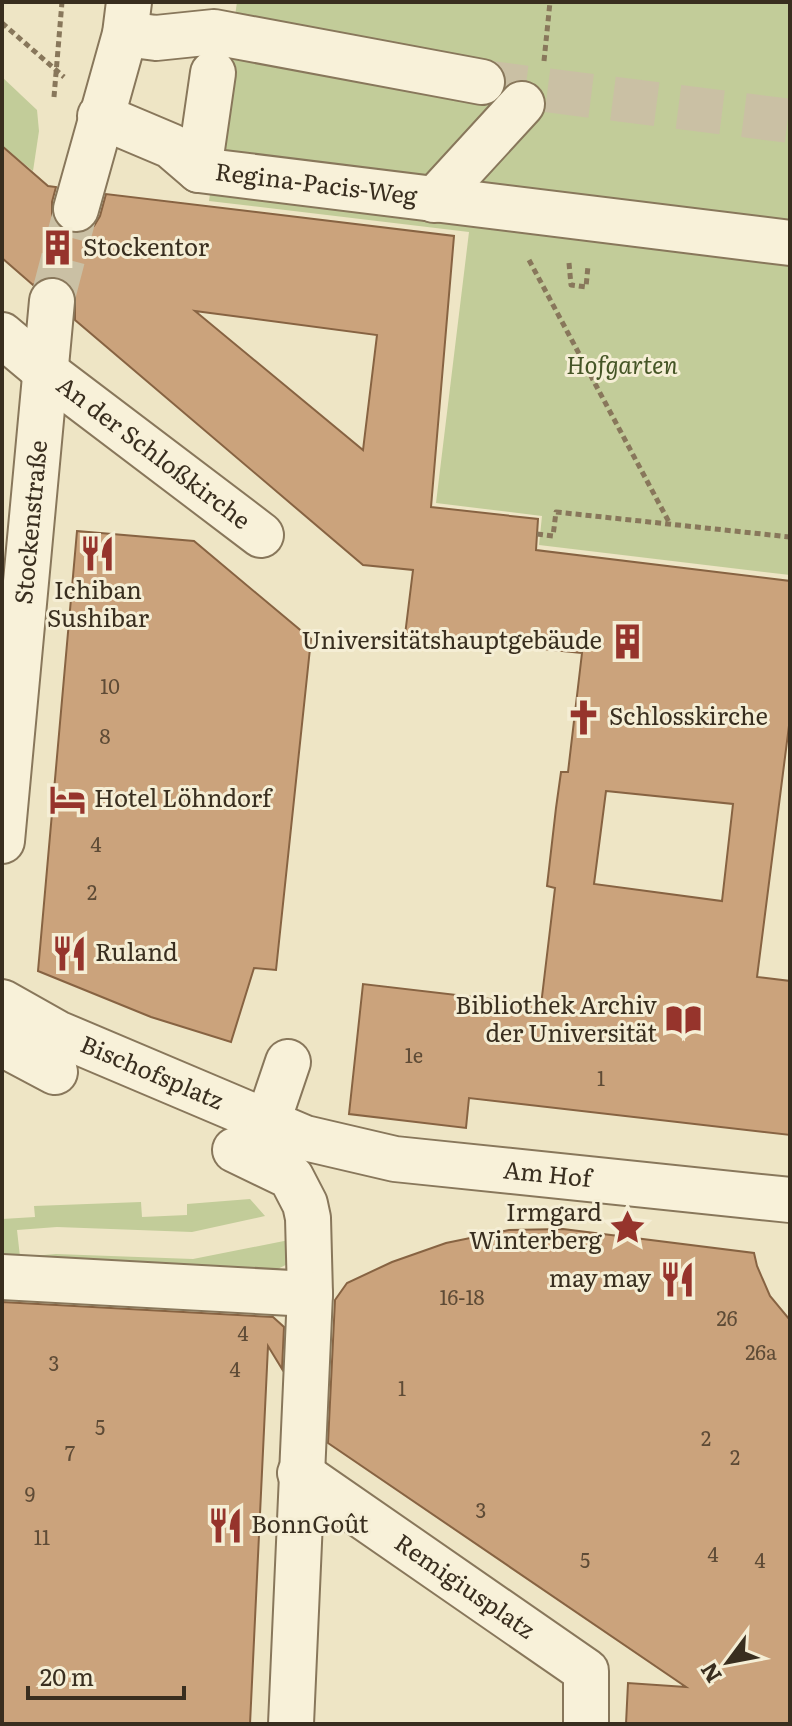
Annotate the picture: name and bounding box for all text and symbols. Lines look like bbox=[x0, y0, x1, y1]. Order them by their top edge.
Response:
street label: Regina-Pacis-Weg bbox=[213, 152, 420, 212]
place label: Stockentor bbox=[83, 228, 210, 263]
building icon: Stockentor bbox=[38, 229, 76, 267]
park label: Hofgarten bbox=[566, 346, 678, 381]
street label: An der Schloßkirche bbox=[51, 366, 259, 536]
street label: Stockenstraße bbox=[4, 439, 54, 606]
restaurant icon: Ichiban Sushibar bbox=[79, 535, 117, 573]
place label: Ichiban Sushibar bbox=[47, 571, 150, 634]
place label: Universitätshauptgebäude bbox=[302, 621, 602, 656]
building icon: Universitätshauptgebäude bbox=[609, 622, 647, 660]
house number: 10 bbox=[100, 670, 120, 700]
place label: Schlosskirche bbox=[609, 697, 768, 732]
church icon: Schlosskirche bbox=[564, 698, 602, 736]
house number: 8 bbox=[99, 720, 111, 750]
place label: Hotel Löhndorf bbox=[94, 779, 273, 814]
hotel icon: Hotel Löhndorf bbox=[49, 780, 87, 818]
house number: 4 bbox=[90, 828, 102, 858]
house number: 2 bbox=[87, 876, 97, 906]
place label: Ruland bbox=[95, 933, 178, 968]
restaurant icon: Ruland bbox=[50, 934, 88, 972]
place label: Bibliothek Archiv der Universität bbox=[455, 986, 657, 1049]
library icon: Bibliothek Archiv der Universität bbox=[664, 1001, 702, 1039]
street label: Bischofsplatz bbox=[76, 1025, 230, 1117]
house number: 1e bbox=[405, 1039, 423, 1069]
house number: 1 bbox=[597, 1062, 605, 1092]
street label: Am Hof bbox=[502, 1150, 595, 1194]
place label: Irmgard Winterberg bbox=[469, 1193, 603, 1256]
place icon: Irmgard Winterberg bbox=[609, 1208, 647, 1246]
place label: may may bbox=[549, 1259, 651, 1294]
restaurant icon: may may bbox=[658, 1260, 696, 1298]
house number: 16-18 bbox=[439, 1281, 485, 1311]
house number: 26 bbox=[717, 1302, 738, 1332]
house number: 4 bbox=[237, 1317, 249, 1347]
house number: 26a bbox=[745, 1336, 777, 1366]
house number: 3 bbox=[49, 1347, 59, 1377]
house number: 4 bbox=[229, 1353, 241, 1383]
house number: 1 bbox=[398, 1372, 406, 1402]
house number: 5 bbox=[95, 1411, 105, 1441]
house number: 2 bbox=[701, 1422, 711, 1452]
house number: 7 bbox=[65, 1437, 75, 1467]
house number: 2 bbox=[730, 1441, 740, 1471]
house number: 9 bbox=[25, 1478, 35, 1508]
house number: 3 bbox=[476, 1494, 486, 1524]
place label: BonnGoût bbox=[251, 1505, 369, 1540]
restaurant icon: BonnGoût bbox=[206, 1506, 244, 1544]
house number: 11 bbox=[34, 1521, 50, 1551]
street label: Remigiusplatz bbox=[389, 1524, 543, 1646]
house number: 4 bbox=[707, 1538, 719, 1568]
house number: 5 bbox=[580, 1544, 590, 1574]
house number: 4 bbox=[754, 1544, 766, 1574]
north arrow bbox=[688, 1622, 768, 1702]
scale bar bbox=[28, 1650, 184, 1700]
text: N bbox=[691, 1657, 729, 1690]
text: 20 m bbox=[40, 1658, 94, 1693]

